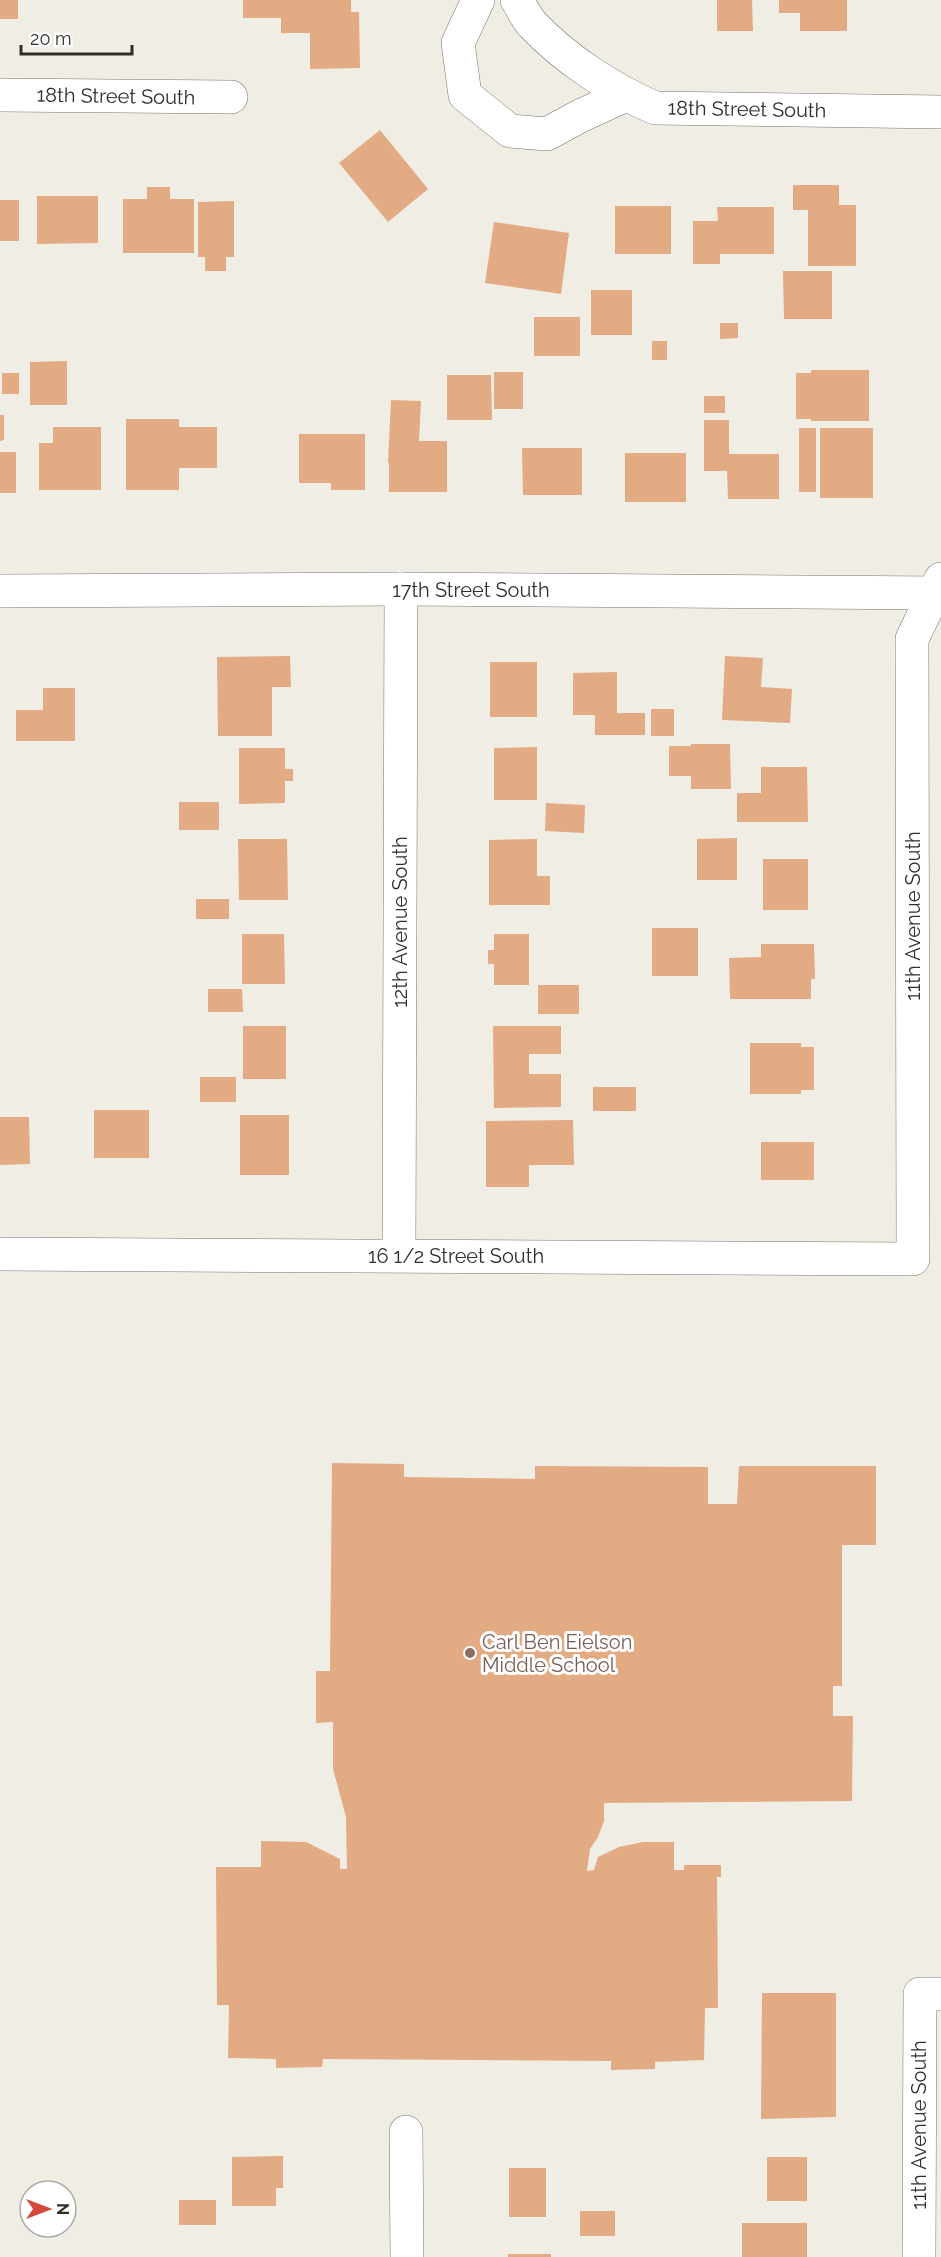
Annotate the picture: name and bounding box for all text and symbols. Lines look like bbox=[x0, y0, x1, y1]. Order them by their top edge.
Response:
scale bar bbox=[21, 18, 132, 56]
text: 20 m bbox=[30, 28, 72, 49]
street label: 18th Street South bbox=[36, 83, 196, 109]
street label: 18th Street South bbox=[667, 96, 827, 122]
street label: 17th Street South bbox=[392, 578, 550, 602]
street label: 11th Avenue South bbox=[901, 831, 925, 1001]
street label: 12th Avenue South bbox=[388, 836, 412, 1008]
street label: 16 1/2 Street South bbox=[368, 1244, 544, 1268]
place label: Carl Ben Eielson Middle School bbox=[482, 1630, 632, 1677]
marker: Carl Ben Eielson Middle School bbox=[463, 1646, 477, 1660]
street label: 11th Avenue South bbox=[907, 2040, 931, 2210]
north arrow bbox=[18, 2179, 78, 2239]
text: N bbox=[53, 2203, 72, 2215]

